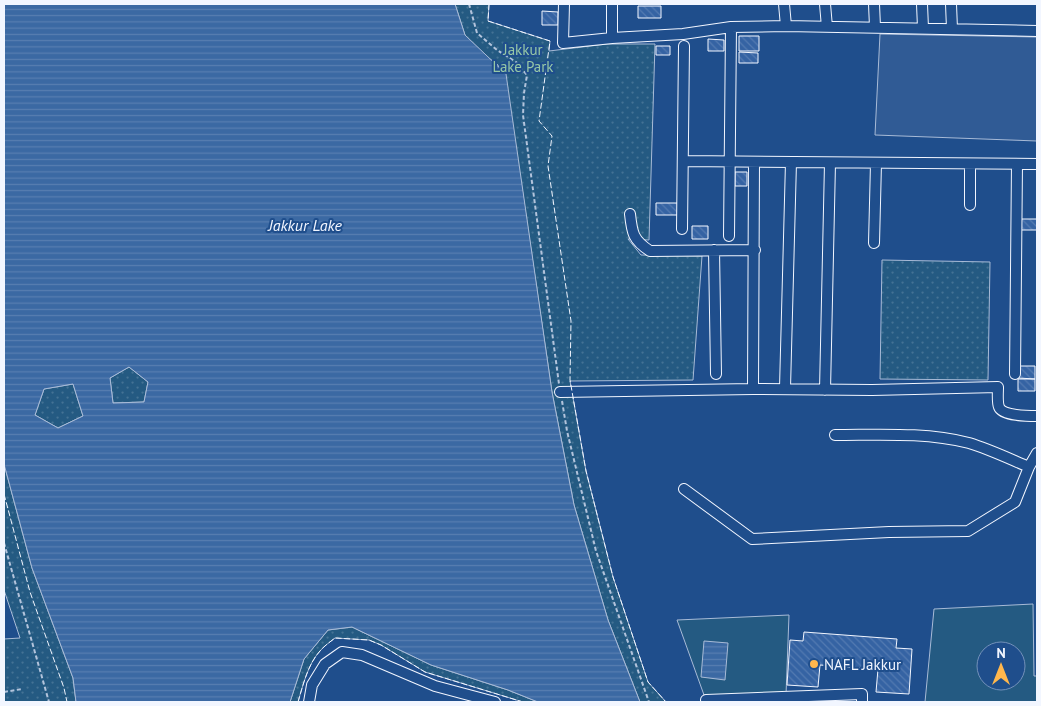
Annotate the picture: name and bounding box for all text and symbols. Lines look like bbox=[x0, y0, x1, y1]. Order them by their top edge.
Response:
park label: Jakkur Lake Park bbox=[492, 40, 554, 76]
water label: Jakkur Lake bbox=[267, 215, 342, 235]
north arrow bbox=[976, 641, 1026, 691]
text: N bbox=[996, 644, 1006, 662]
place label: NAFL Jakkur bbox=[824, 655, 901, 674]
marker: NAFL Jakkur bbox=[808, 658, 820, 670]

